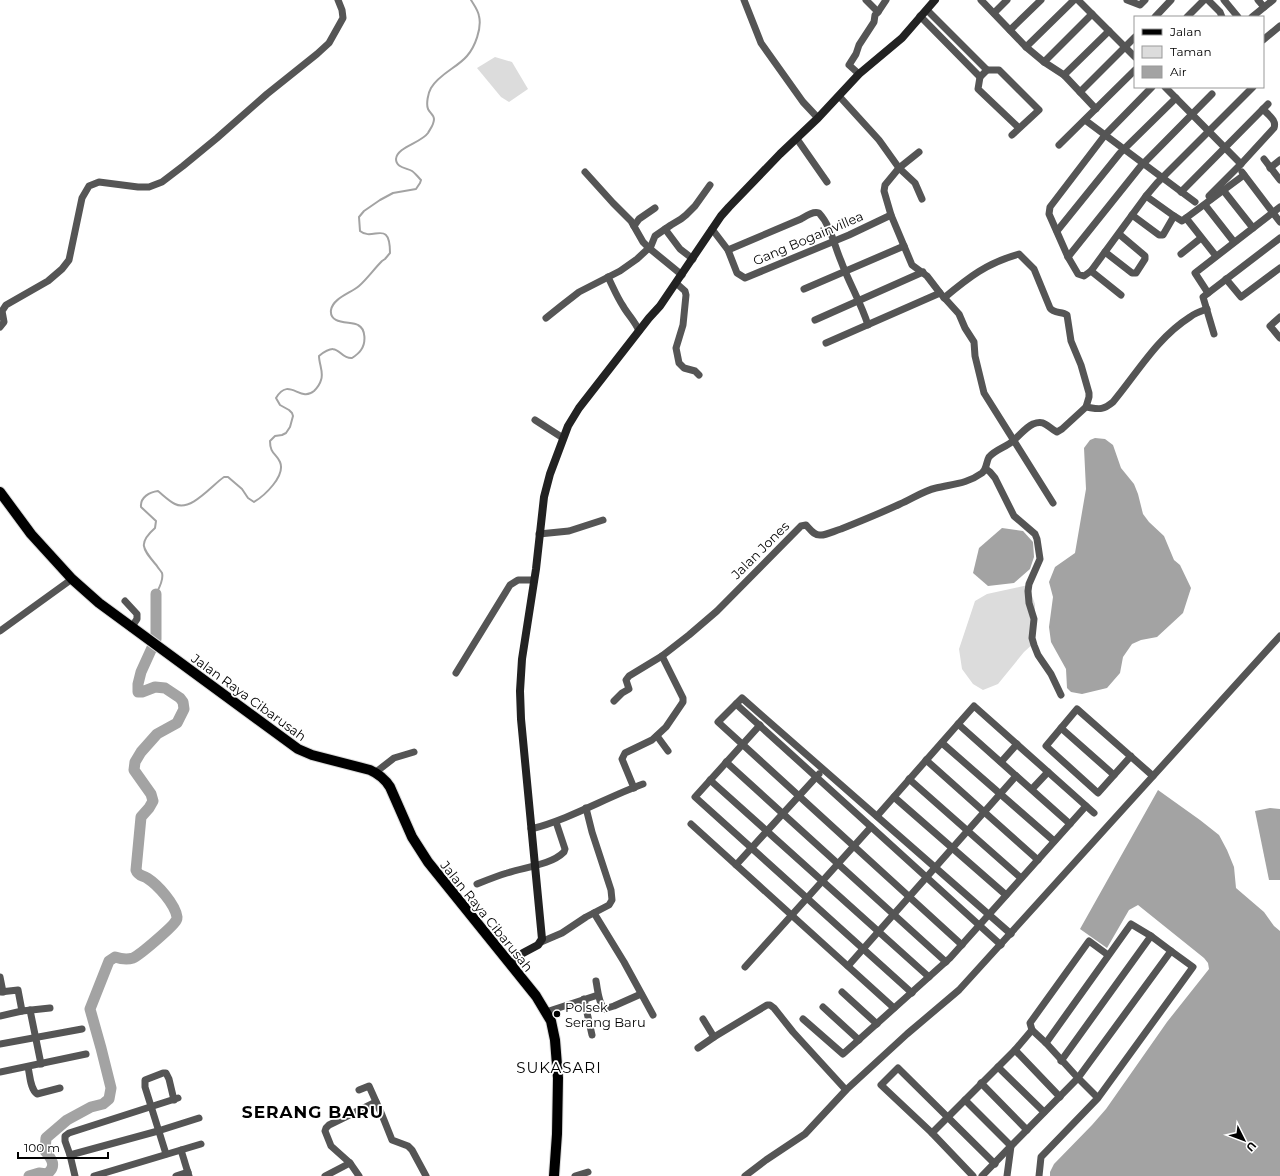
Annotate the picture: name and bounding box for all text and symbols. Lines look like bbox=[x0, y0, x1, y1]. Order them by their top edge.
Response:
legend bbox=[1134, 16, 1264, 88]
text: Jalan bbox=[1169, 24, 1202, 39]
text: Taman bbox=[1170, 44, 1212, 59]
text: Air bbox=[1170, 64, 1187, 79]
street label: Gang Bogainvillea bbox=[750, 208, 866, 268]
street label: Jalan Jones bbox=[727, 518, 792, 583]
street label: Jalan Raya Cibarusah bbox=[188, 649, 310, 744]
street label: Jalan Raya Cibarusah bbox=[437, 857, 537, 975]
place label: Polsek Serang Baru bbox=[565, 999, 646, 1030]
marker: Polsek Serang Baru bbox=[552, 1009, 562, 1019]
district label: SUKASARI bbox=[516, 1058, 602, 1077]
district label: SERANG BARU bbox=[242, 1102, 384, 1122]
north arrow bbox=[1224, 1120, 1264, 1160]
scale bar bbox=[18, 1134, 108, 1160]
text: U bbox=[1243, 1139, 1260, 1155]
text: 100 m bbox=[24, 1140, 60, 1155]

